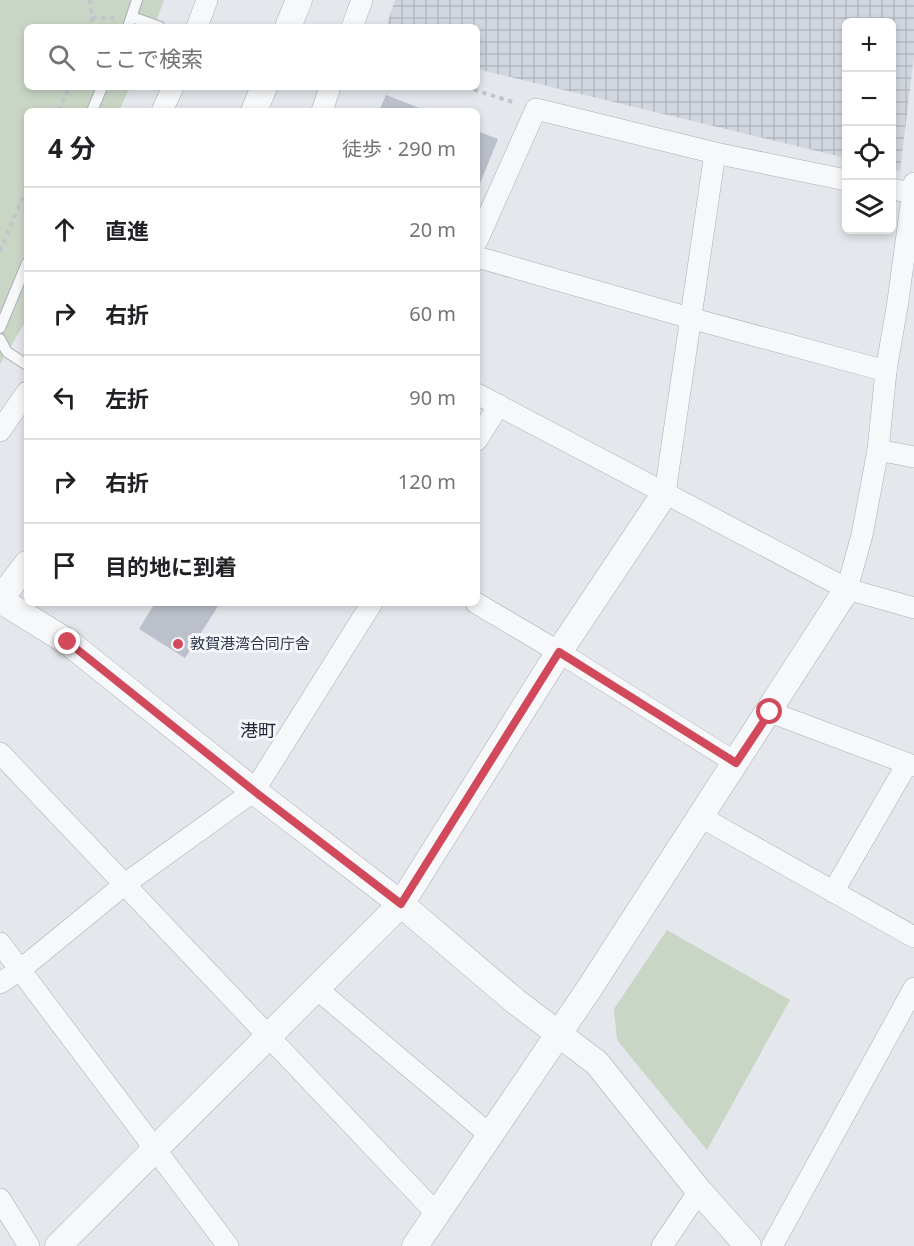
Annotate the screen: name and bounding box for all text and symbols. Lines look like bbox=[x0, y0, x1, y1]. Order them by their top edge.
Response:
map controls bbox=[842, 18, 896, 234]
button: + bbox=[842, 18, 896, 72]
search box bbox=[24, 24, 480, 90]
icon: search bbox=[45, 41, 78, 74]
text: ここで検索 bbox=[93, 43, 203, 73]
button: − bbox=[842, 72, 896, 126]
button: locate bbox=[842, 126, 896, 180]
text: 4 分 bbox=[48, 130, 96, 166]
text: 徒歩 · 290 m bbox=[342, 135, 456, 162]
button: layers bbox=[842, 180, 896, 234]
icon: ahead bbox=[48, 213, 81, 246]
text: 直進 bbox=[105, 215, 149, 245]
text: 20 m bbox=[409, 216, 456, 243]
icon: right bbox=[48, 297, 81, 330]
text: 右折 bbox=[105, 299, 149, 329]
text: 60 m bbox=[409, 300, 456, 327]
icon: left bbox=[48, 381, 81, 414]
text: 左折 bbox=[105, 383, 149, 413]
text: 90 m bbox=[409, 384, 456, 411]
icon: right bbox=[48, 465, 81, 498]
text: 右折 bbox=[105, 467, 149, 497]
text: 120 m bbox=[398, 468, 456, 495]
icon: arrive bbox=[48, 549, 81, 582]
text: 目的地に到着 bbox=[105, 551, 237, 581]
route end bbox=[54, 628, 80, 654]
place label: 敦賀港湾合同庁舎 bbox=[190, 633, 310, 653]
marker: 敦賀港湾合同庁舎 bbox=[171, 637, 185, 651]
route start bbox=[756, 698, 782, 724]
district label: 港町 bbox=[240, 718, 276, 742]

